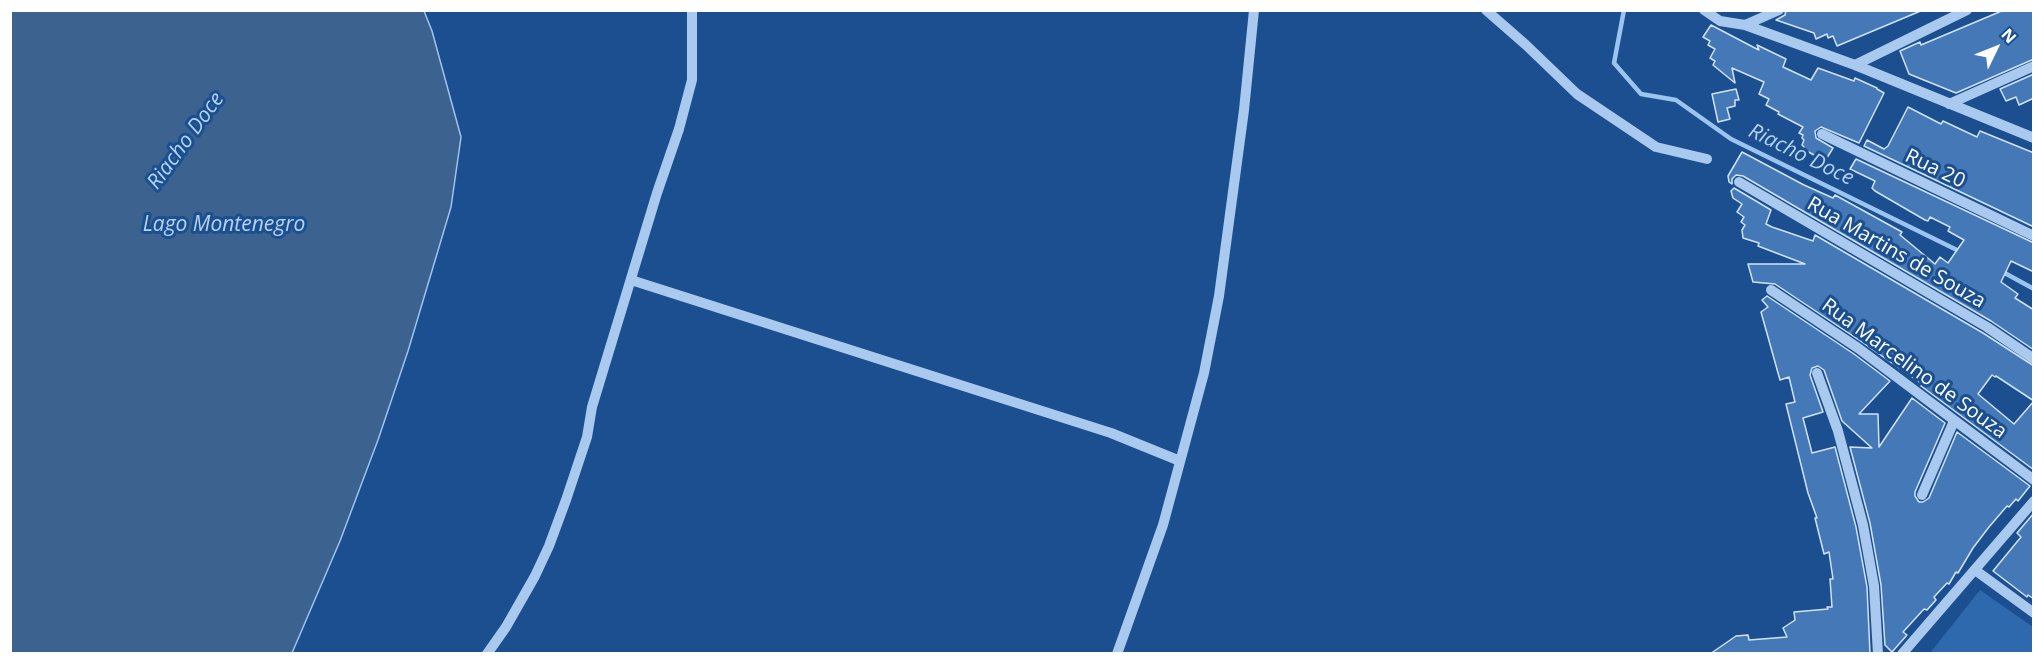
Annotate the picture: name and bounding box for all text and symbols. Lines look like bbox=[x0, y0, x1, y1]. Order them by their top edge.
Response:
north arrow bbox=[1966, 18, 2026, 78]
text: N bbox=[1997, 23, 2022, 48]
water label: Riacho Doce bbox=[142, 88, 230, 194]
water label: Riacho Doce bbox=[1744, 119, 1858, 191]
street label: Rua 20 bbox=[1901, 144, 1969, 194]
street label: Rua Martins de Souza bbox=[1803, 192, 1989, 314]
water label: Lago Montenegro bbox=[143, 212, 305, 238]
street label: Rua Marcelino de Souza bbox=[1817, 294, 2011, 444]

